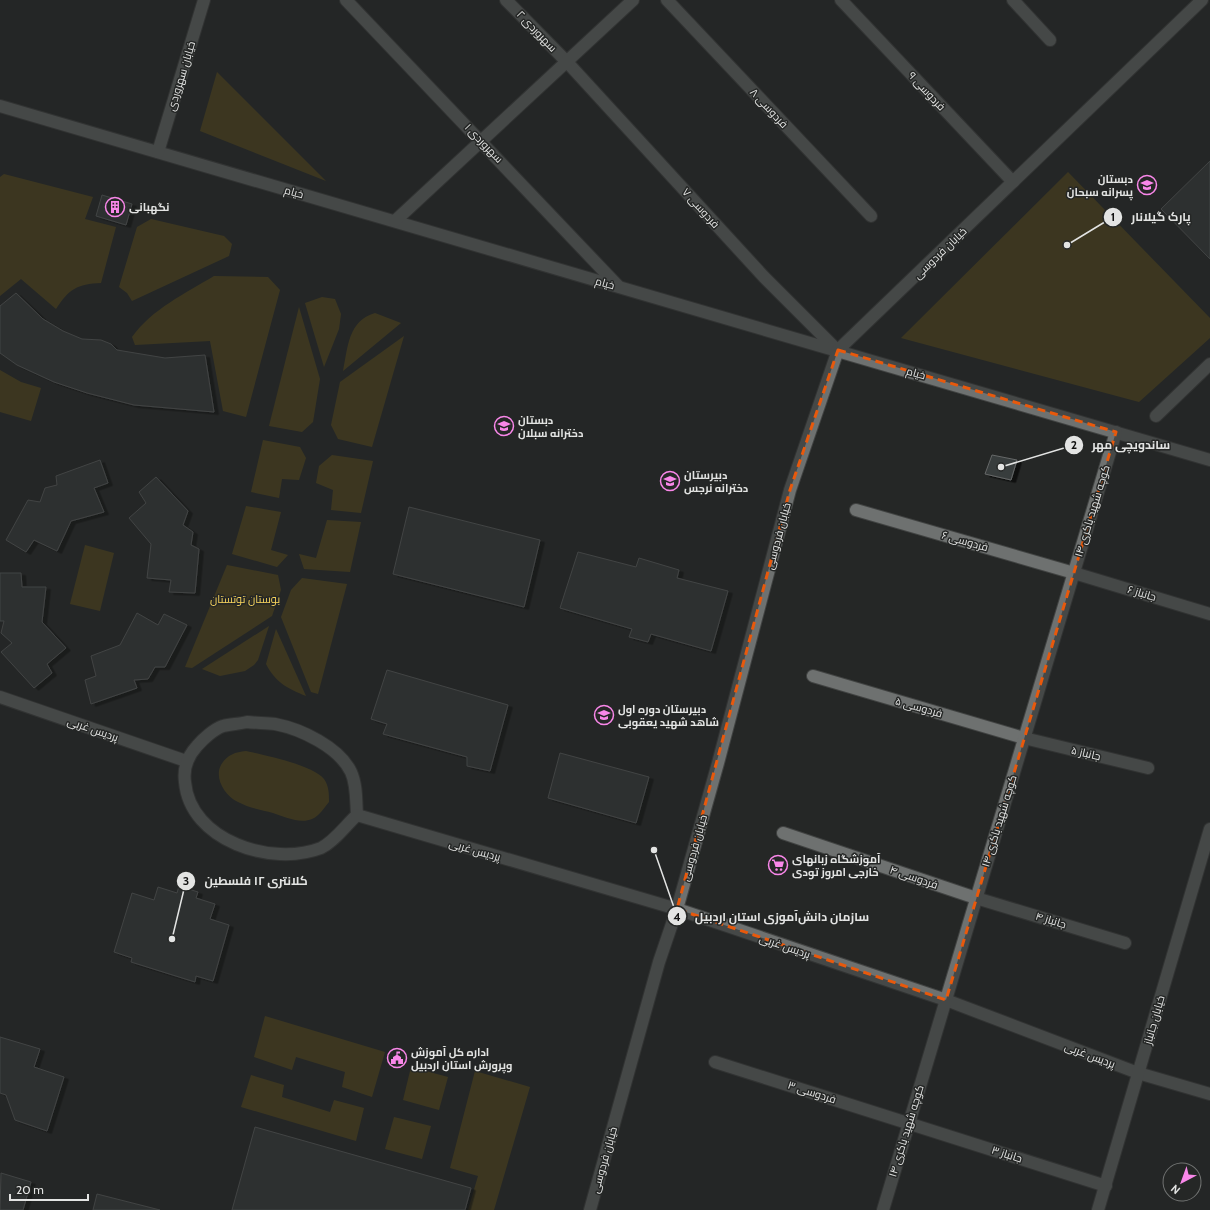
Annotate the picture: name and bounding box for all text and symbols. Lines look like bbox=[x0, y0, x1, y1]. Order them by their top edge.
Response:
street label: سهروردی ۲ bbox=[514, 7, 560, 55]
street label: خیابان سهروردی bbox=[164, 39, 198, 113]
street label: فردوسی ۹ bbox=[905, 69, 949, 113]
street label: فردوسی ۸ bbox=[747, 85, 791, 131]
street label: سهروردی ۱ bbox=[462, 120, 506, 166]
place label: دبستان پسرانه سبحان bbox=[1067, 172, 1133, 201]
school or university icon: دبستان پسرانه سبحان bbox=[1136, 174, 1158, 196]
street label: خیام bbox=[282, 183, 305, 202]
street label: فردوسی ۷ bbox=[679, 185, 723, 231]
building icon: نگهبانی bbox=[104, 196, 126, 218]
place label: نگهبانی bbox=[129, 200, 170, 215]
callout: پارک گیلانار bbox=[1103, 205, 1198, 229]
text: 1 bbox=[1111, 209, 1115, 224]
text: پارک گیلانار bbox=[1130, 209, 1191, 226]
street label: خیابان فردوسی bbox=[910, 224, 970, 282]
street label: خیام bbox=[593, 274, 616, 293]
street label: خیام bbox=[904, 364, 927, 383]
place label: دبستان دخترانه سبلان bbox=[518, 413, 583, 440]
school or university icon: دبستان دخترانه سبلان bbox=[493, 415, 515, 437]
callout: ساندویچی مهر bbox=[1064, 433, 1178, 457]
text: 2 bbox=[1071, 437, 1077, 452]
text: ساندویچی مهر bbox=[1091, 437, 1170, 454]
street label: کوچه شهید باکری ۱۴ bbox=[1071, 463, 1113, 559]
place label: دبیرستان دخترانه نرجس bbox=[684, 468, 748, 495]
school or university icon: دبیرستان دخترانه نرجس bbox=[659, 470, 681, 492]
street label: خیابان فردوسی bbox=[762, 501, 794, 571]
street label: فردوسی ۶ bbox=[940, 528, 990, 554]
street label: جانباز ۶ bbox=[1126, 582, 1158, 604]
park label: بوستان توتستان bbox=[210, 592, 280, 606]
street label: فردوسی ۵ bbox=[894, 694, 944, 720]
place label: دبیرستان دوره اول شاهد شهید یعقوبی bbox=[618, 702, 719, 730]
school or university icon: دبیرستان دوره اول شاهد شهید یعقوبی bbox=[593, 704, 615, 726]
street label: پردیس غربی bbox=[66, 714, 120, 744]
street label: جانباز ۵ bbox=[1070, 743, 1102, 763]
street label: کوچه شهید باکری ۱۴ bbox=[978, 773, 1020, 869]
street label: خیابان فردوسی bbox=[678, 813, 710, 883]
street label: پردیس غربی bbox=[448, 836, 503, 864]
place label: آموزشگاه زبانهای خارجی امروز تودی bbox=[792, 852, 881, 880]
supermarket icon: آموزشگاه زبانهای خارجی امروز تودی bbox=[767, 854, 789, 876]
street label: فردوسی ۴ bbox=[888, 862, 940, 892]
callout: کلانتری ۱۲ فلسطین bbox=[176, 869, 315, 893]
text: 3 bbox=[183, 873, 189, 888]
text: کلانتری ۱۲ فلسطین bbox=[204, 873, 308, 889]
callout: سازمان دانش‌آموزی استان اردبیل bbox=[667, 904, 878, 928]
text: 4 bbox=[673, 909, 681, 924]
text: سازمان دانش‌آموزی استان اردبیل bbox=[695, 909, 869, 925]
street label: جانباز ۴ bbox=[1034, 909, 1068, 931]
street label: پردیس غربی bbox=[758, 931, 812, 961]
street label: خیابان جانباز bbox=[1140, 994, 1168, 1047]
street label: پردیس غربی bbox=[1063, 1039, 1117, 1071]
place label: اداره کل آموزش وپرورش استان اردبیل bbox=[411, 1045, 512, 1074]
public building icon: اداره کل آموزش وپرورش استان اردبیل bbox=[386, 1047, 408, 1069]
street label: فردوسی ۳ bbox=[786, 1078, 838, 1106]
street label: کوچه شهید باکری ۱۴ bbox=[885, 1083, 927, 1179]
street label: خیابان فردوسی bbox=[588, 1125, 620, 1195]
street label: جانباز ۳ bbox=[990, 1142, 1024, 1166]
north arrow bbox=[1162, 1162, 1202, 1202]
scale bar bbox=[10, 1176, 88, 1202]
text: 20 m bbox=[16, 1182, 44, 1197]
text: N bbox=[1168, 1182, 1183, 1197]

